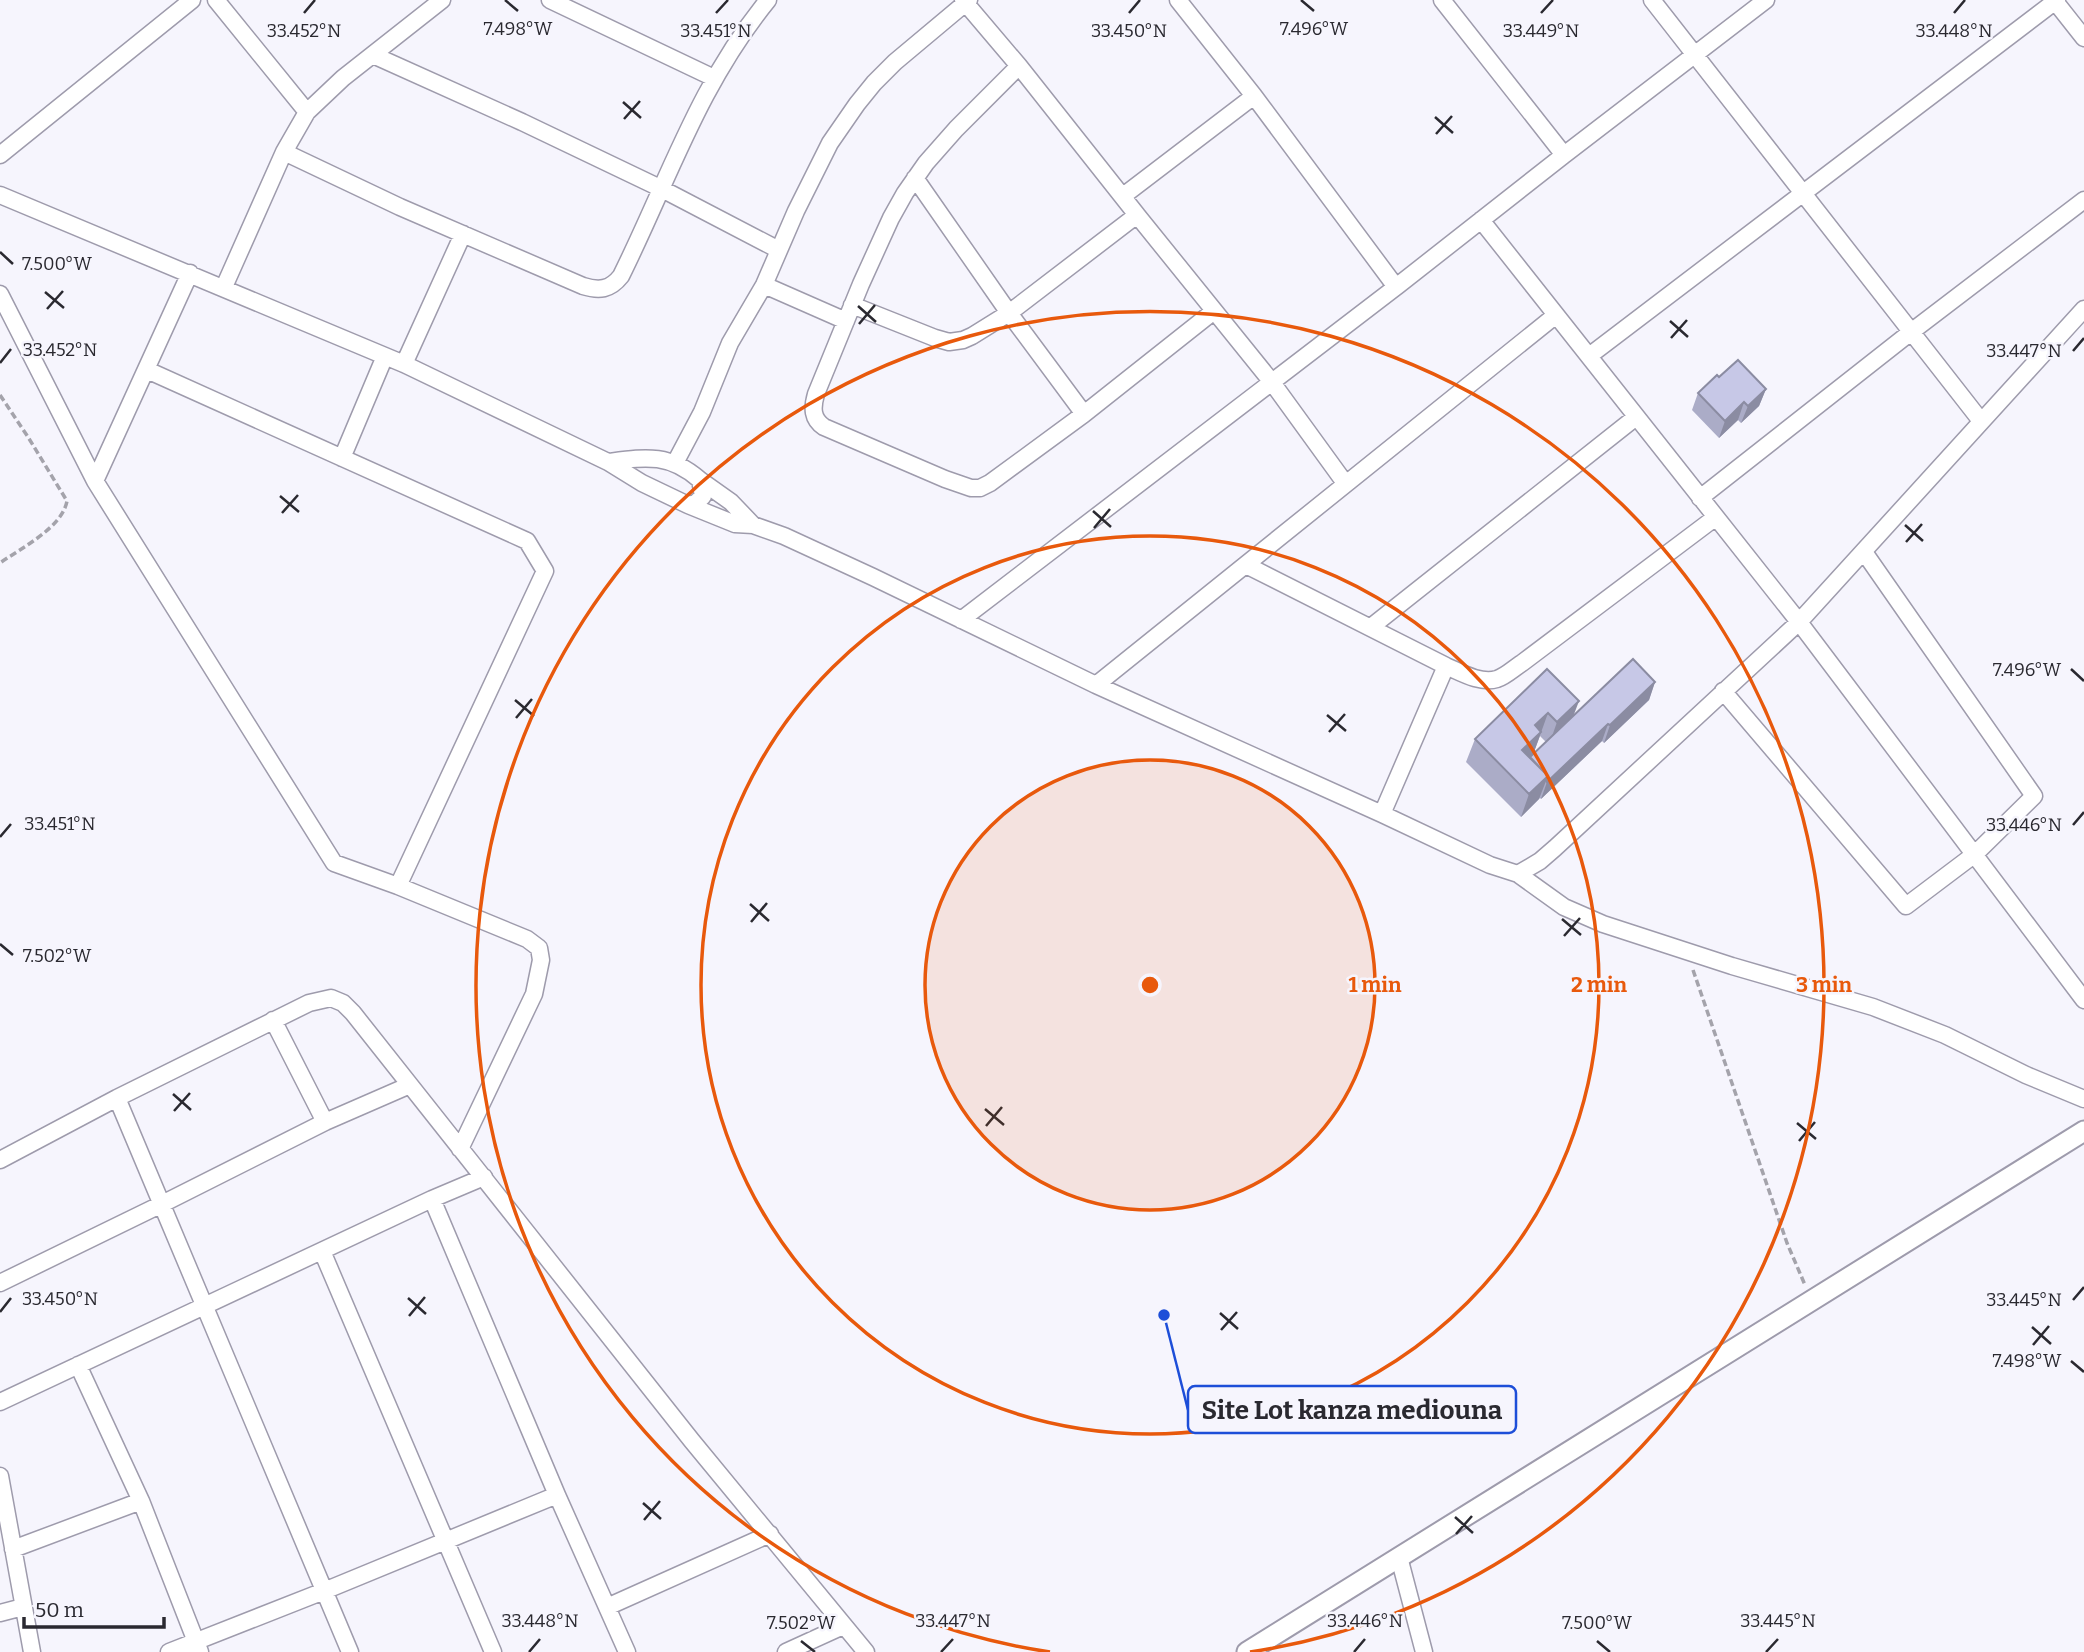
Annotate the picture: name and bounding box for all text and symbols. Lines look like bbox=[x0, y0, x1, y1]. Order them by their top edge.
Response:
text: 7.498°W bbox=[483, 18, 553, 40]
text: 7.496°W bbox=[1280, 18, 1349, 40]
text: 33.452°N bbox=[267, 20, 341, 42]
text: 33.451°N bbox=[680, 20, 752, 42]
text: 33.450°N bbox=[1091, 20, 1167, 42]
text: 33.449°N bbox=[1503, 20, 1579, 42]
text: 33.448°N bbox=[1916, 20, 1992, 42]
text: 7.500°W bbox=[22, 253, 93, 275]
text: 33.452°N bbox=[23, 339, 97, 361]
text: 33.447°N bbox=[1986, 340, 2062, 362]
text: 7.496°W bbox=[1993, 659, 2062, 681]
text: 33.451°N bbox=[24, 813, 96, 835]
text: 33.446°N bbox=[1986, 814, 2062, 836]
text: 7.502°W bbox=[23, 945, 92, 967]
text: 1 min bbox=[1348, 972, 1402, 998]
text: 2 min bbox=[1571, 972, 1627, 998]
text: 3 min bbox=[1796, 972, 1853, 998]
centre of rings bbox=[1138, 973, 1162, 997]
text: 33.450°N bbox=[22, 1288, 98, 1310]
text: 33.445°N bbox=[1986, 1289, 2062, 1311]
text: 7.498°W bbox=[1992, 1350, 2062, 1372]
callout: Site Lot kanza mediouna bbox=[1188, 1386, 1516, 1433]
text: Site Lot kanza mediouna bbox=[1202, 1395, 1503, 1426]
scale bar bbox=[24, 1586, 164, 1630]
text: 50 m bbox=[35, 1597, 84, 1623]
text: 33.448°N bbox=[502, 1610, 578, 1632]
text: 33.447°N bbox=[915, 1610, 991, 1632]
text: 33.446°N bbox=[1327, 1610, 1403, 1632]
text: 33.445°N bbox=[1740, 1610, 1816, 1632]
text: 7.502°W bbox=[767, 1612, 836, 1634]
text: 7.500°W bbox=[1562, 1612, 1633, 1634]

